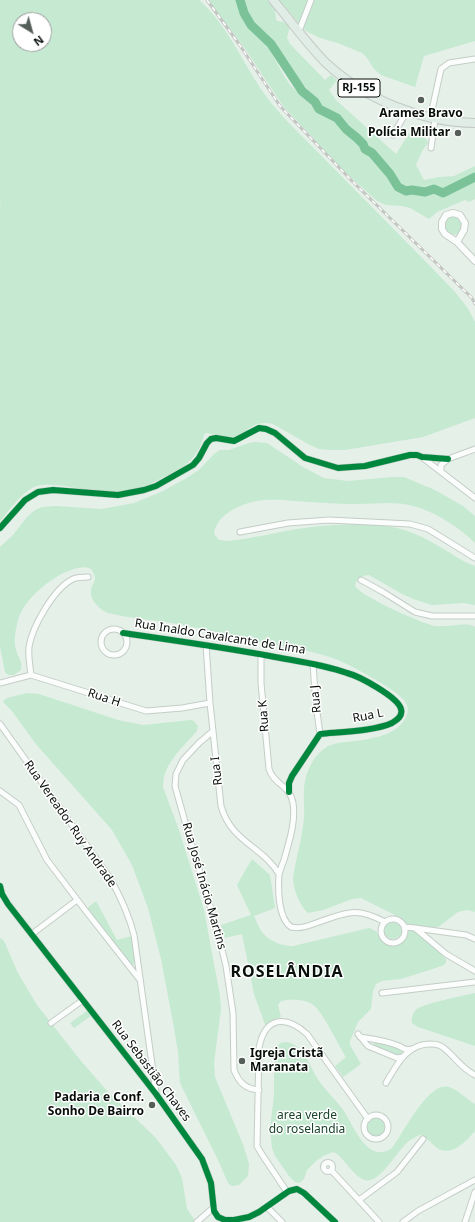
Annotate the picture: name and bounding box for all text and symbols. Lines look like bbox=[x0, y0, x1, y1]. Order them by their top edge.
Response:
north arrow bbox=[12, 12, 52, 52]
text: N bbox=[31, 32, 47, 50]
road number: RJ-155 bbox=[338, 79, 380, 97]
marker: Arames Bravo bbox=[416, 95, 426, 105]
place label: Arames Bravo bbox=[379, 107, 463, 121]
place label: Polícia Militar bbox=[368, 126, 450, 140]
marker: Polícia Militar bbox=[453, 128, 463, 138]
street label: Rua Inaldo Cavalcante de Lima bbox=[134, 616, 306, 658]
street label: Rua J bbox=[308, 684, 324, 714]
street label: Rua H bbox=[86, 686, 122, 710]
street label: Rua K bbox=[256, 699, 272, 733]
street label: Rua L bbox=[351, 706, 385, 726]
street label: Rua I bbox=[208, 756, 226, 786]
street label: Rua Vereador Ruy Andrade bbox=[21, 758, 119, 890]
street label: Rua José Inácio Martins bbox=[179, 821, 229, 951]
district label: ROSELÂNDIA bbox=[231, 962, 343, 982]
street label: Rua Sebastião Chaves bbox=[108, 1018, 194, 1124]
place label: Igreja Cristã Maranata bbox=[250, 1047, 323, 1075]
marker: Igreja Cristã Maranata bbox=[237, 1056, 247, 1066]
place label: Padaria e Conf. Sonho De Bairro bbox=[48, 1091, 144, 1119]
marker: Padaria e Conf. Sonho De Bairro bbox=[147, 1100, 157, 1110]
park label: area verde do roselandia bbox=[269, 1109, 345, 1137]

